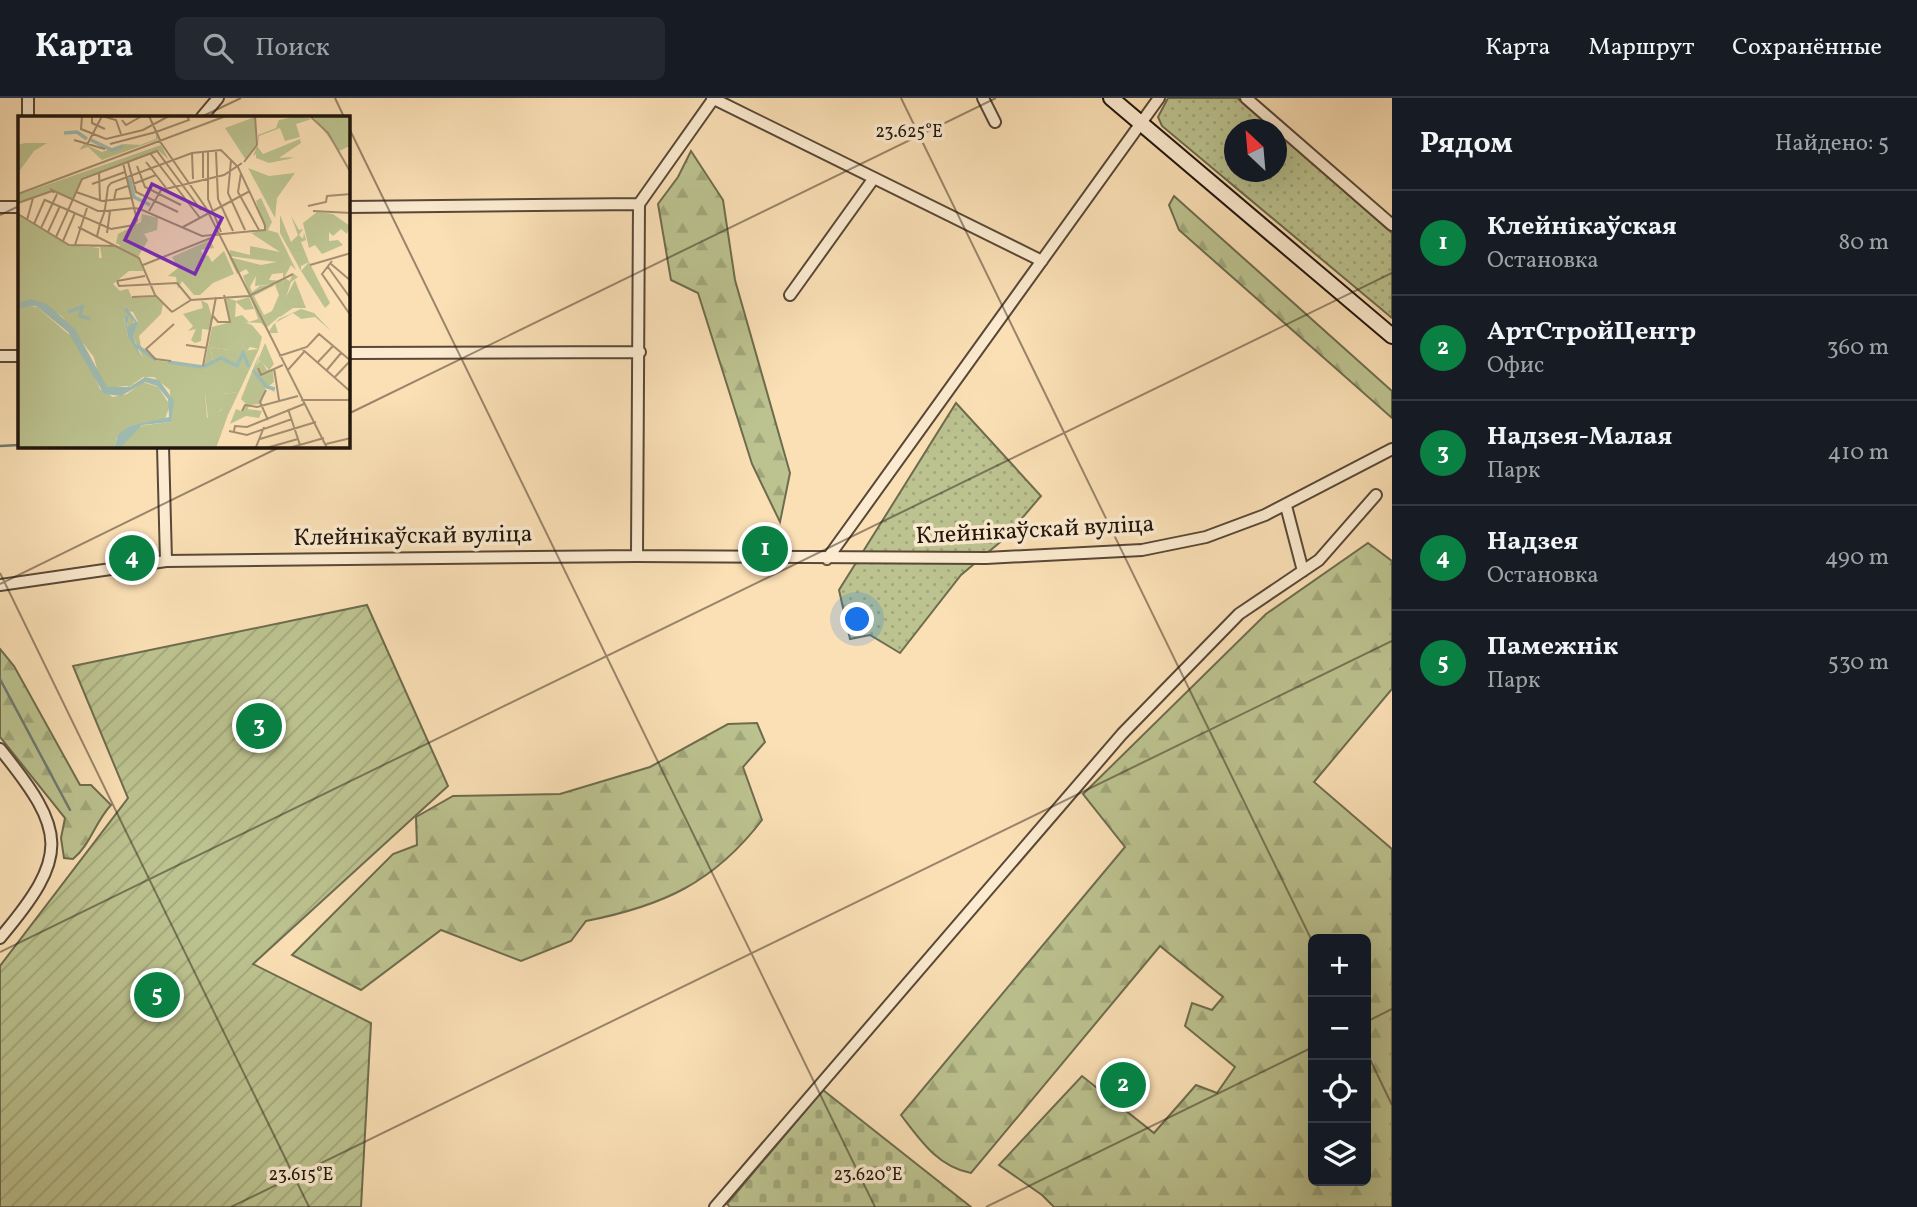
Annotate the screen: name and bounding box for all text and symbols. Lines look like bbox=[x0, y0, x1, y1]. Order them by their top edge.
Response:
search box bbox=[175, 17, 665, 80]
text: Карта bbox=[35, 25, 133, 71]
icon: search bbox=[199, 29, 237, 67]
text: Поиск bbox=[255, 30, 330, 66]
text: Карта bbox=[1485, 31, 1550, 65]
text: Маршрут bbox=[1588, 31, 1694, 65]
text: Сохранённые bbox=[1732, 31, 1882, 65]
inset map bbox=[18, 116, 350, 448]
north arrow bbox=[1224, 119, 1287, 182]
text: 23.625°E bbox=[875, 120, 943, 145]
text: Рядом bbox=[1420, 123, 1513, 165]
text: Найдено: 5 bbox=[1775, 128, 1889, 160]
text: Клейнікаўская bbox=[1487, 209, 1677, 245]
text: 1 bbox=[1438, 227, 1448, 259]
text: 80 m bbox=[1839, 227, 1889, 259]
text: Остановка bbox=[1487, 245, 1599, 277]
text: АртСтройЦентр bbox=[1487, 314, 1696, 350]
text: 2 bbox=[1437, 332, 1449, 364]
text: 360 m bbox=[1827, 332, 1889, 364]
text: Офис bbox=[1487, 350, 1544, 382]
text: Надзея-Малая bbox=[1487, 419, 1672, 455]
text: 3 bbox=[1437, 437, 1449, 469]
text: 410 m bbox=[1828, 437, 1889, 469]
text: Парк bbox=[1487, 455, 1540, 487]
street label: Клейнікаўскай вуліца bbox=[915, 508, 1155, 554]
street label: Клейнікаўскай вуліца bbox=[293, 518, 533, 556]
pin: 1 bbox=[742, 523, 788, 575]
text: Надзея bbox=[1487, 524, 1578, 560]
pin: 4 bbox=[109, 532, 155, 584]
text: 4 bbox=[1436, 542, 1450, 574]
text: 490 m bbox=[1825, 542, 1889, 574]
text: Остановка bbox=[1487, 560, 1599, 592]
your location bbox=[840, 602, 874, 636]
text: Памежнік bbox=[1487, 629, 1618, 665]
text: 5 bbox=[1437, 647, 1449, 679]
text: 530 m bbox=[1828, 647, 1889, 679]
text: Парк bbox=[1487, 665, 1540, 697]
pin: 3 bbox=[236, 700, 282, 752]
map controls bbox=[1308, 934, 1371, 1186]
button: + bbox=[1308, 934, 1371, 997]
pin: 5 bbox=[134, 969, 180, 1021]
button: − bbox=[1308, 997, 1371, 1060]
pin: 2 bbox=[1100, 1059, 1146, 1111]
button: locate bbox=[1308, 1060, 1371, 1123]
button: layers bbox=[1308, 1123, 1371, 1186]
text: 23.615°E bbox=[269, 1163, 334, 1188]
text: 23.620°E bbox=[833, 1163, 903, 1188]

